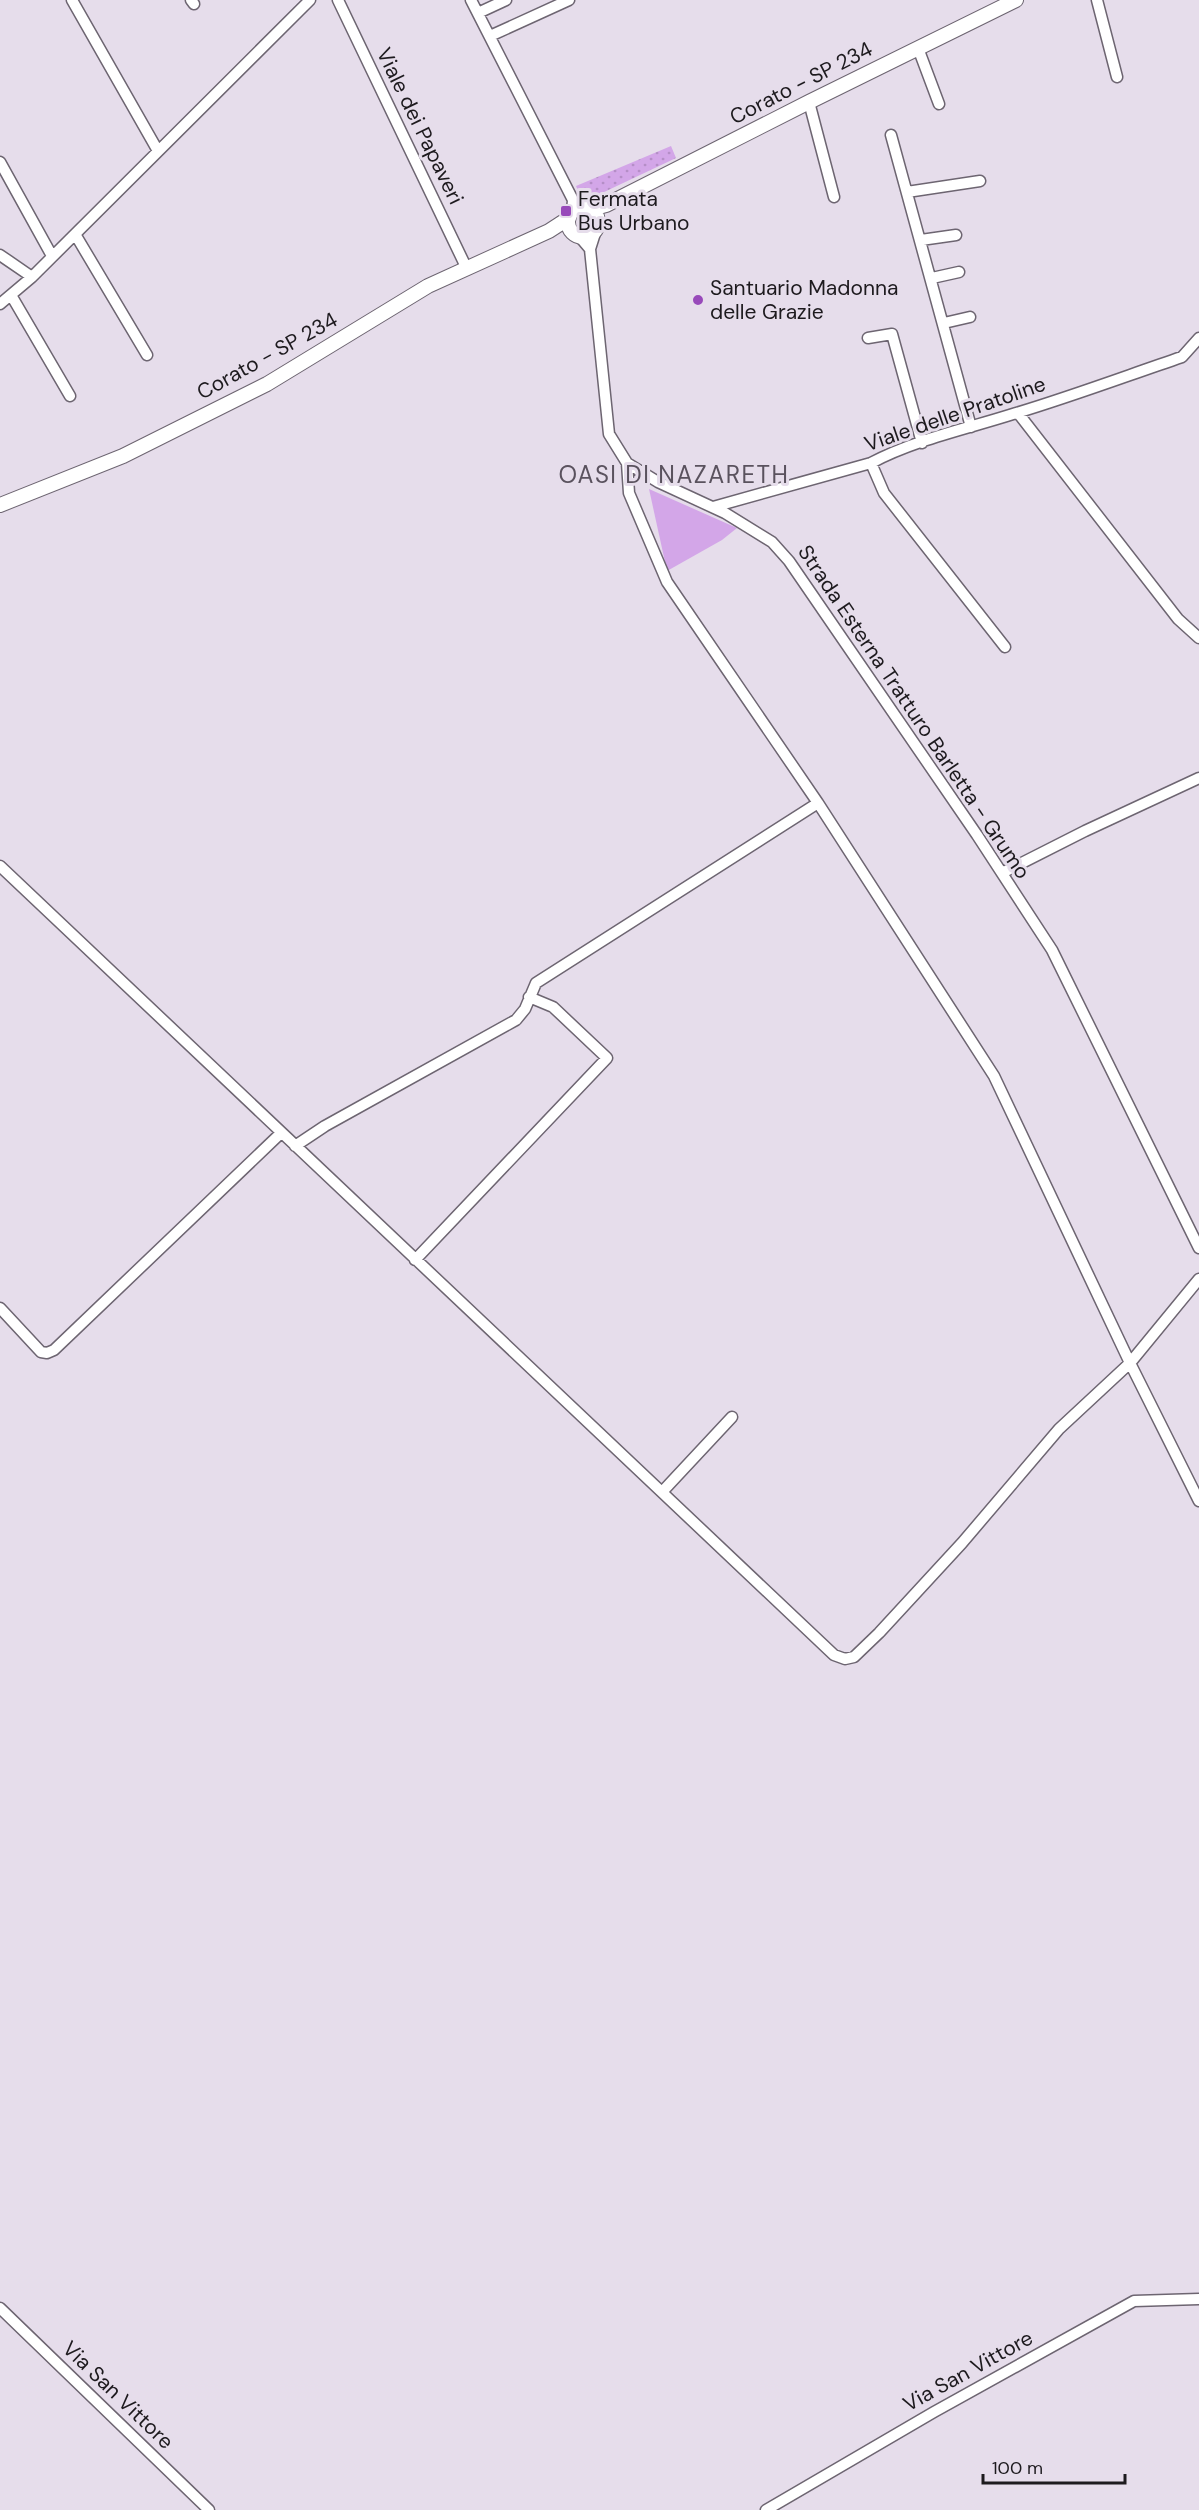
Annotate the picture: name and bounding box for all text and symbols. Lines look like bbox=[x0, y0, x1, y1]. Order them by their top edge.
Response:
street label: Corato - SP 234 bbox=[725, 35, 877, 131]
street label: Viale dei Papaveri bbox=[370, 43, 470, 209]
place label: Fermata Bus Urbano bbox=[578, 185, 689, 237]
marker: Fermata Bus Urbano bbox=[559, 204, 573, 218]
place label: Santuario Madonna delle Grazie bbox=[710, 274, 898, 326]
marker: Santuario Madonna delle Grazie bbox=[691, 293, 705, 307]
street label: Corato - SP 234 bbox=[192, 306, 342, 406]
street label: Viale delle Pratoline bbox=[861, 370, 1049, 458]
district label: OASI DI NAZARETH bbox=[559, 459, 789, 490]
street label: Strada Esterna Tratturo Barletta - Grumo bbox=[791, 540, 1037, 884]
street label: Via San Vittore bbox=[898, 2324, 1038, 2418]
street label: Via San Vittore bbox=[56, 2335, 180, 2455]
scale bar bbox=[983, 2447, 1126, 2485]
text: 100 m bbox=[992, 2456, 1043, 2480]

